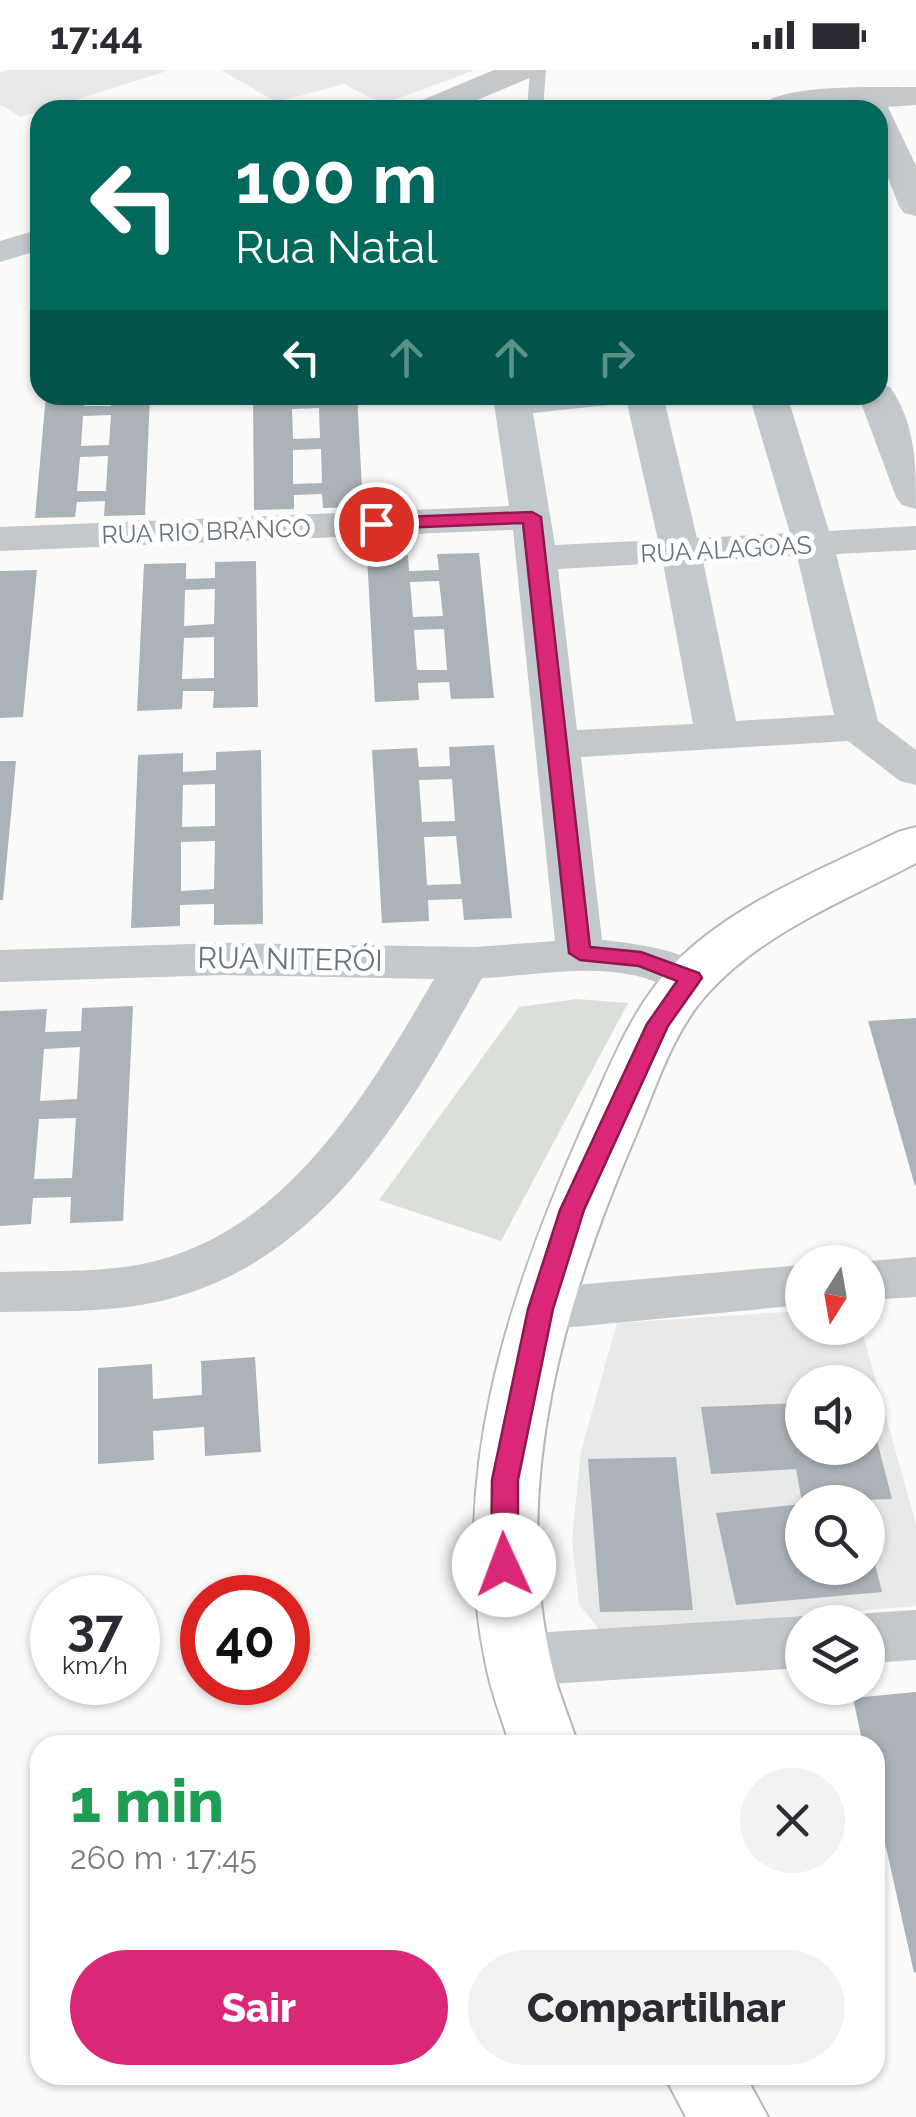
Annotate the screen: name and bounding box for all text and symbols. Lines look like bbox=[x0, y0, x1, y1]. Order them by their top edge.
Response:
text: 17:44 bbox=[50, 13, 143, 58]
text: 100 m bbox=[235, 137, 438, 219]
icon: left bbox=[70, 140, 200, 270]
text: Rua Natal bbox=[235, 221, 437, 274]
icon: left bbox=[274, 330, 329, 385]
icon: ahead bbox=[379, 330, 434, 385]
icon: ahead bbox=[484, 330, 539, 385]
icon: right bbox=[589, 330, 644, 385]
pin bbox=[334, 482, 419, 567]
icon: arrive bbox=[349, 497, 404, 552]
street label: RUA RIO BRANCO bbox=[101, 512, 311, 550]
street label: RUA ALAGOAS bbox=[639, 530, 813, 568]
street label: RUA NITERÓI bbox=[197, 940, 383, 978]
north arrow bbox=[785, 1245, 885, 1345]
map controls bbox=[785, 1245, 885, 1705]
button: sound bbox=[785, 1365, 885, 1465]
button: search bbox=[785, 1485, 885, 1585]
position arrow bbox=[452, 1513, 556, 1617]
speed limit sign: 40 bbox=[180, 1575, 310, 1705]
text: 37 bbox=[67, 1598, 123, 1657]
button: layers bbox=[785, 1605, 885, 1705]
text: km/h bbox=[62, 1650, 128, 1680]
text: 1 min bbox=[70, 1766, 224, 1836]
button: close bbox=[740, 1768, 845, 1873]
text: 260 m · 17:45 bbox=[70, 1839, 257, 1876]
button: Sair bbox=[70, 1950, 448, 2065]
button: Compartilhar bbox=[468, 1950, 845, 2065]

